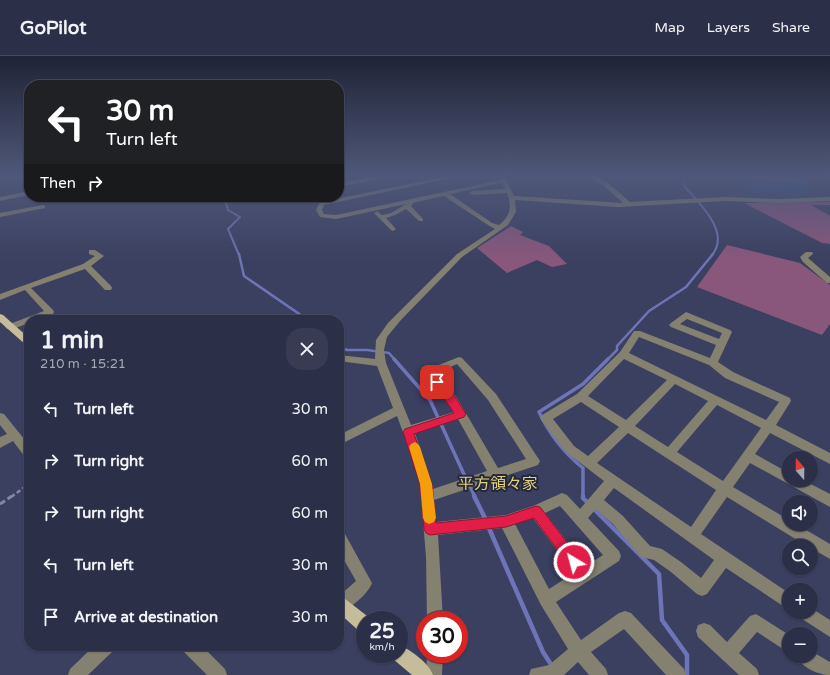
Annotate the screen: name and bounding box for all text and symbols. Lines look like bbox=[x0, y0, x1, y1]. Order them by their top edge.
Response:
text: GoPilot bbox=[20, 17, 86, 39]
text: Map bbox=[655, 19, 685, 36]
text: Layers bbox=[707, 19, 750, 36]
text: Share bbox=[772, 19, 810, 36]
text: 30 m bbox=[106, 94, 174, 128]
icon: left bbox=[40, 96, 92, 148]
text: Turn left bbox=[106, 128, 178, 150]
icon: right bbox=[84, 172, 106, 194]
text: Then bbox=[40, 174, 76, 192]
text: 1 min bbox=[40, 326, 104, 355]
button: close bbox=[286, 328, 328, 370]
text: 210 m · 15:21 bbox=[40, 356, 126, 372]
pin bbox=[420, 365, 454, 399]
icon: arrive bbox=[426, 371, 448, 393]
icon: left bbox=[40, 398, 62, 420]
text: Turn left bbox=[74, 400, 134, 418]
text: 30 m bbox=[291, 400, 328, 418]
icon: right bbox=[40, 450, 62, 472]
north arrow bbox=[782, 451, 818, 487]
map controls bbox=[782, 451, 818, 663]
text: Turn right bbox=[74, 452, 144, 470]
text: 60 m bbox=[291, 452, 328, 470]
district label: 平方領々家 bbox=[458, 474, 538, 494]
button: sound bbox=[782, 495, 818, 531]
icon: right bbox=[40, 502, 62, 524]
text: Turn right bbox=[74, 504, 144, 522]
text: 60 m bbox=[291, 504, 328, 522]
button: search bbox=[782, 539, 818, 575]
position arrow bbox=[553, 541, 595, 583]
icon: left bbox=[40, 554, 62, 576]
text: Turn left bbox=[74, 556, 134, 574]
text: 30 m bbox=[291, 556, 328, 574]
button: + bbox=[782, 583, 818, 619]
icon: arrive bbox=[40, 606, 62, 628]
text: Arrive at destination bbox=[74, 608, 218, 626]
text: 30 m bbox=[291, 608, 328, 626]
speed limit sign: 30 bbox=[416, 611, 468, 663]
text: 25 bbox=[369, 620, 395, 644]
button: − bbox=[782, 627, 818, 663]
text: km/h bbox=[369, 641, 395, 653]

